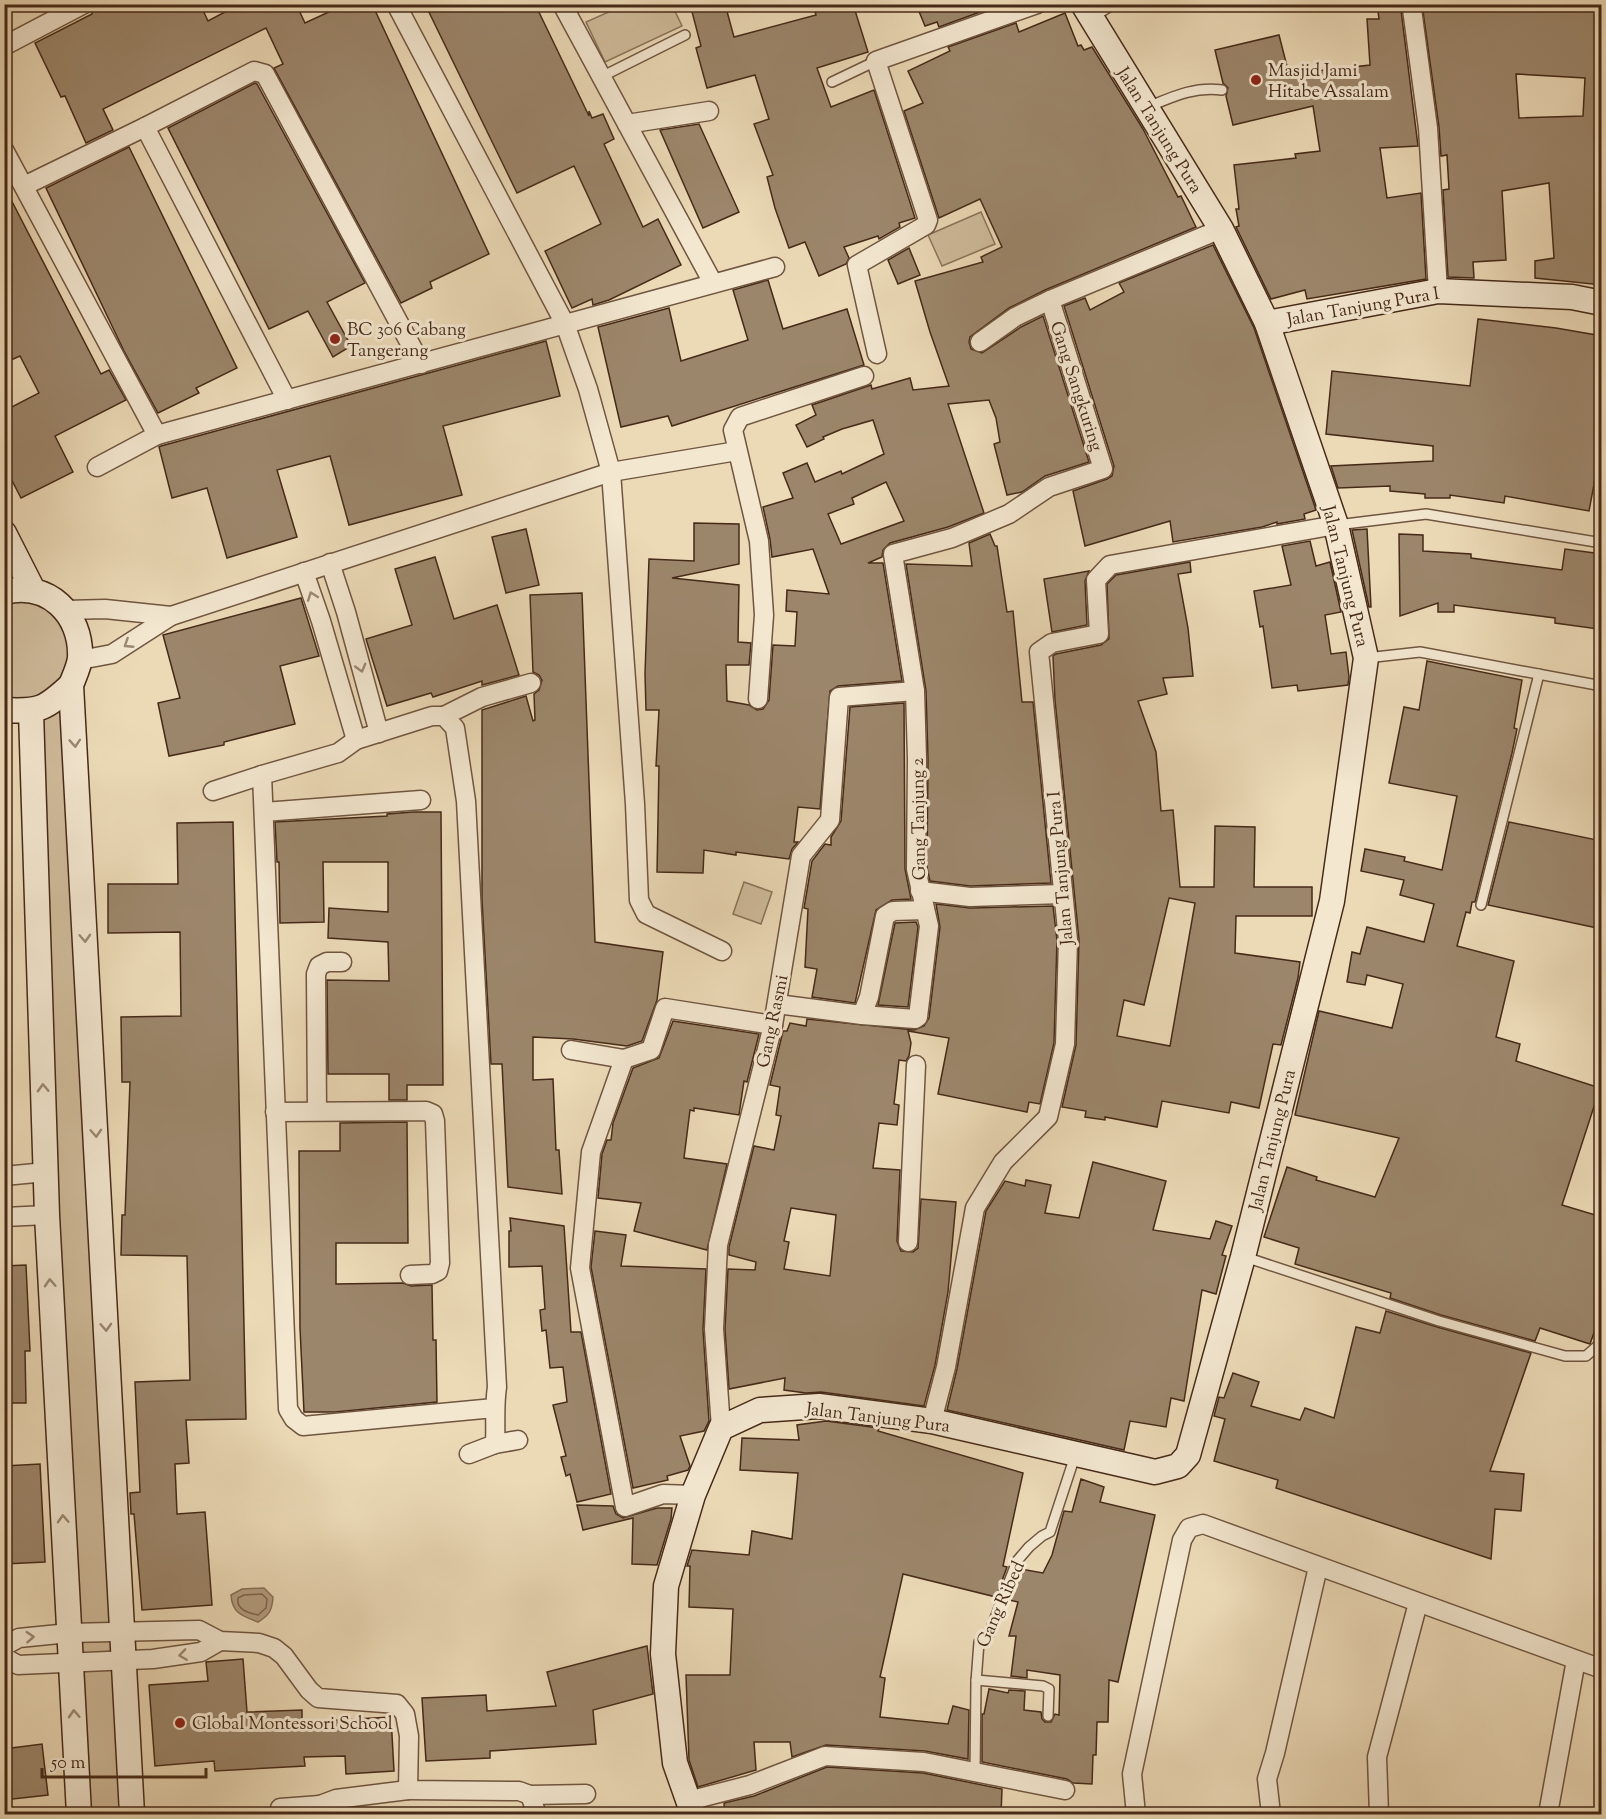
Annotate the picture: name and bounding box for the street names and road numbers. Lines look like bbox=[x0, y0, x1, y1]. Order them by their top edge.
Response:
street label: Jalan Tanjung Pura bbox=[1108, 62, 1208, 199]
street label: Jalan Tanjung Pura I bbox=[1284, 282, 1442, 334]
street label: Gang Sangkuring bbox=[1042, 318, 1108, 455]
street label: Jalan Tanjung Pura bbox=[1314, 502, 1374, 650]
street label: Gang Tanjung 2 bbox=[906, 757, 934, 881]
street label: Jalan Tanjung Pura I bbox=[1042, 790, 1082, 947]
street label: Gang Rasmi bbox=[751, 973, 796, 1070]
street label: Jalan Tanjung Pura bbox=[1244, 1067, 1304, 1215]
street label: Jalan Tanjung Pura bbox=[803, 1397, 951, 1441]
street label: Gang Ribed bbox=[971, 1557, 1032, 1652]

